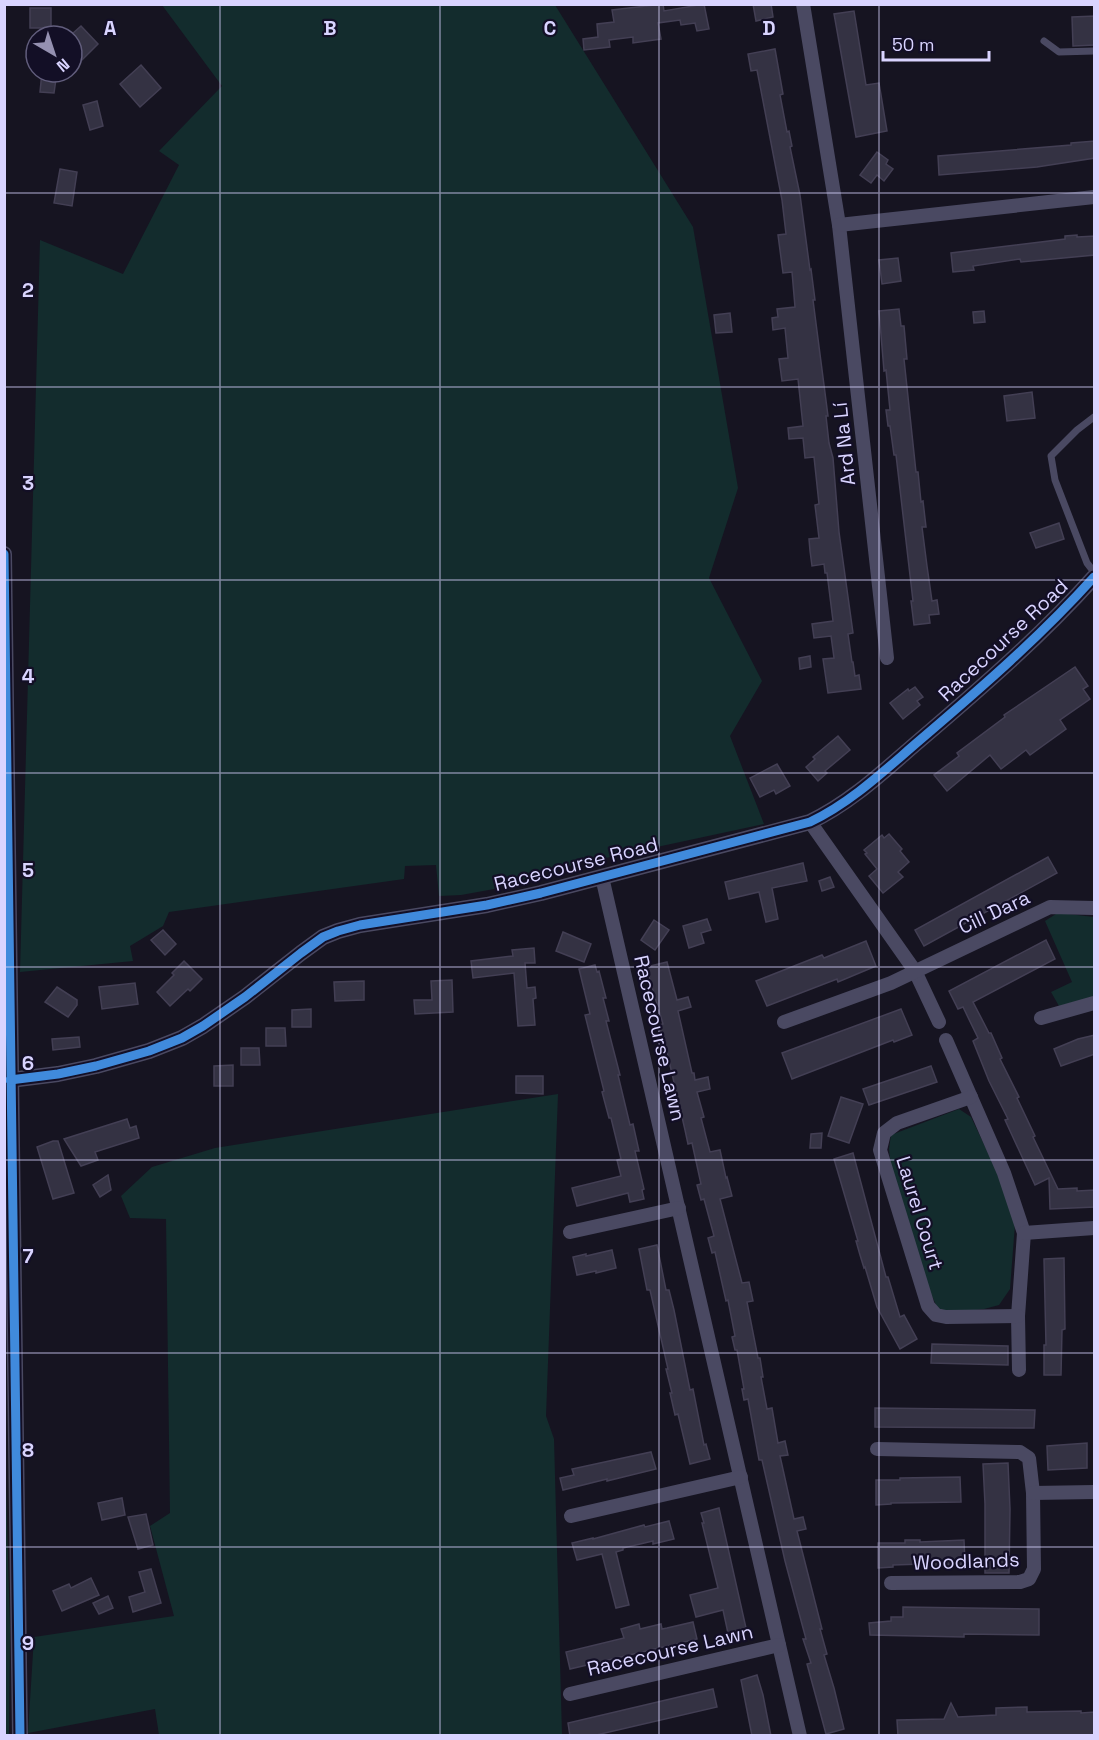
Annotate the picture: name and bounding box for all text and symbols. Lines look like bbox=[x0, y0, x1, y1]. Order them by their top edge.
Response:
text: A bbox=[104, 15, 117, 41]
text: B bbox=[323, 15, 337, 41]
text: C bbox=[544, 15, 557, 41]
text: D bbox=[762, 15, 776, 41]
north arrow bbox=[24, 24, 84, 84]
scale bar bbox=[883, 24, 990, 62]
text: 50 m bbox=[892, 33, 934, 56]
text: N bbox=[52, 54, 74, 77]
text: 2 bbox=[22, 277, 34, 303]
street label: Ard Na Lí bbox=[827, 401, 861, 487]
text: 3 bbox=[22, 470, 34, 496]
street label: Racecourse Road bbox=[933, 573, 1073, 707]
text: 4 bbox=[22, 663, 35, 689]
street label: Racecourse Road bbox=[491, 831, 661, 897]
text: 5 bbox=[22, 857, 34, 883]
street label: Cill Dara bbox=[954, 884, 1034, 940]
street label: Racecourse Lawn bbox=[628, 952, 692, 1124]
text: 6 bbox=[22, 1050, 34, 1076]
street label: Laurel Court bbox=[890, 1153, 950, 1273]
text: 7 bbox=[22, 1243, 34, 1269]
text: 8 bbox=[22, 1437, 34, 1463]
street label: Woodlands bbox=[912, 1546, 1020, 1576]
street label: Racecourse Lawn bbox=[584, 1618, 756, 1682]
text: 9 bbox=[22, 1630, 34, 1656]

